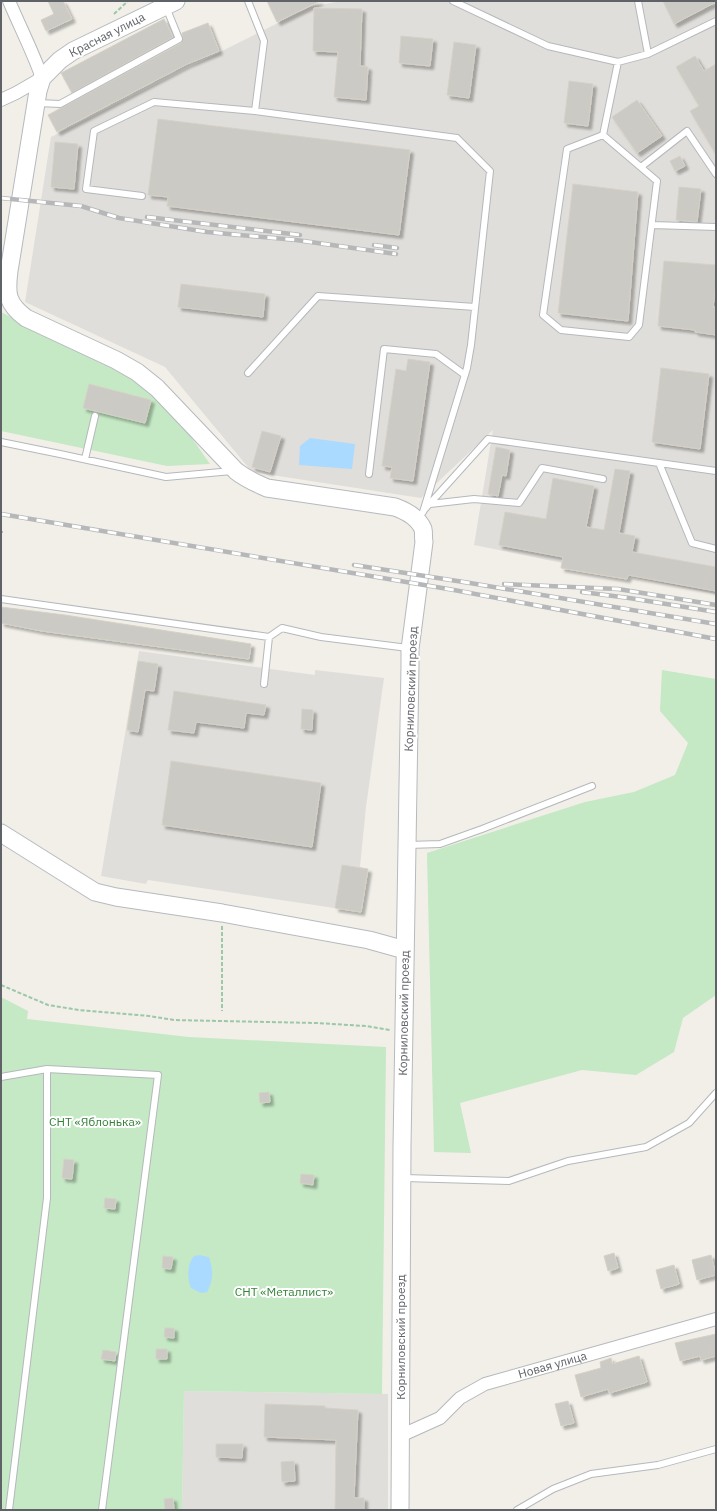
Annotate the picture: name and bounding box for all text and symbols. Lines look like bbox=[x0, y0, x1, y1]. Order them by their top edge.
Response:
street label: Красная улица bbox=[66, 9, 148, 60]
street label: Корниловский проезд bbox=[401, 626, 420, 752]
street label: Корниловский проезд bbox=[395, 950, 412, 1076]
park label: СНТ «Яблонька» bbox=[49, 1114, 141, 1129]
street label: Корниловский проезд bbox=[393, 1274, 408, 1400]
park label: СНТ «Металлист» bbox=[235, 1284, 333, 1299]
street label: Новая улица bbox=[516, 1348, 589, 1381]

